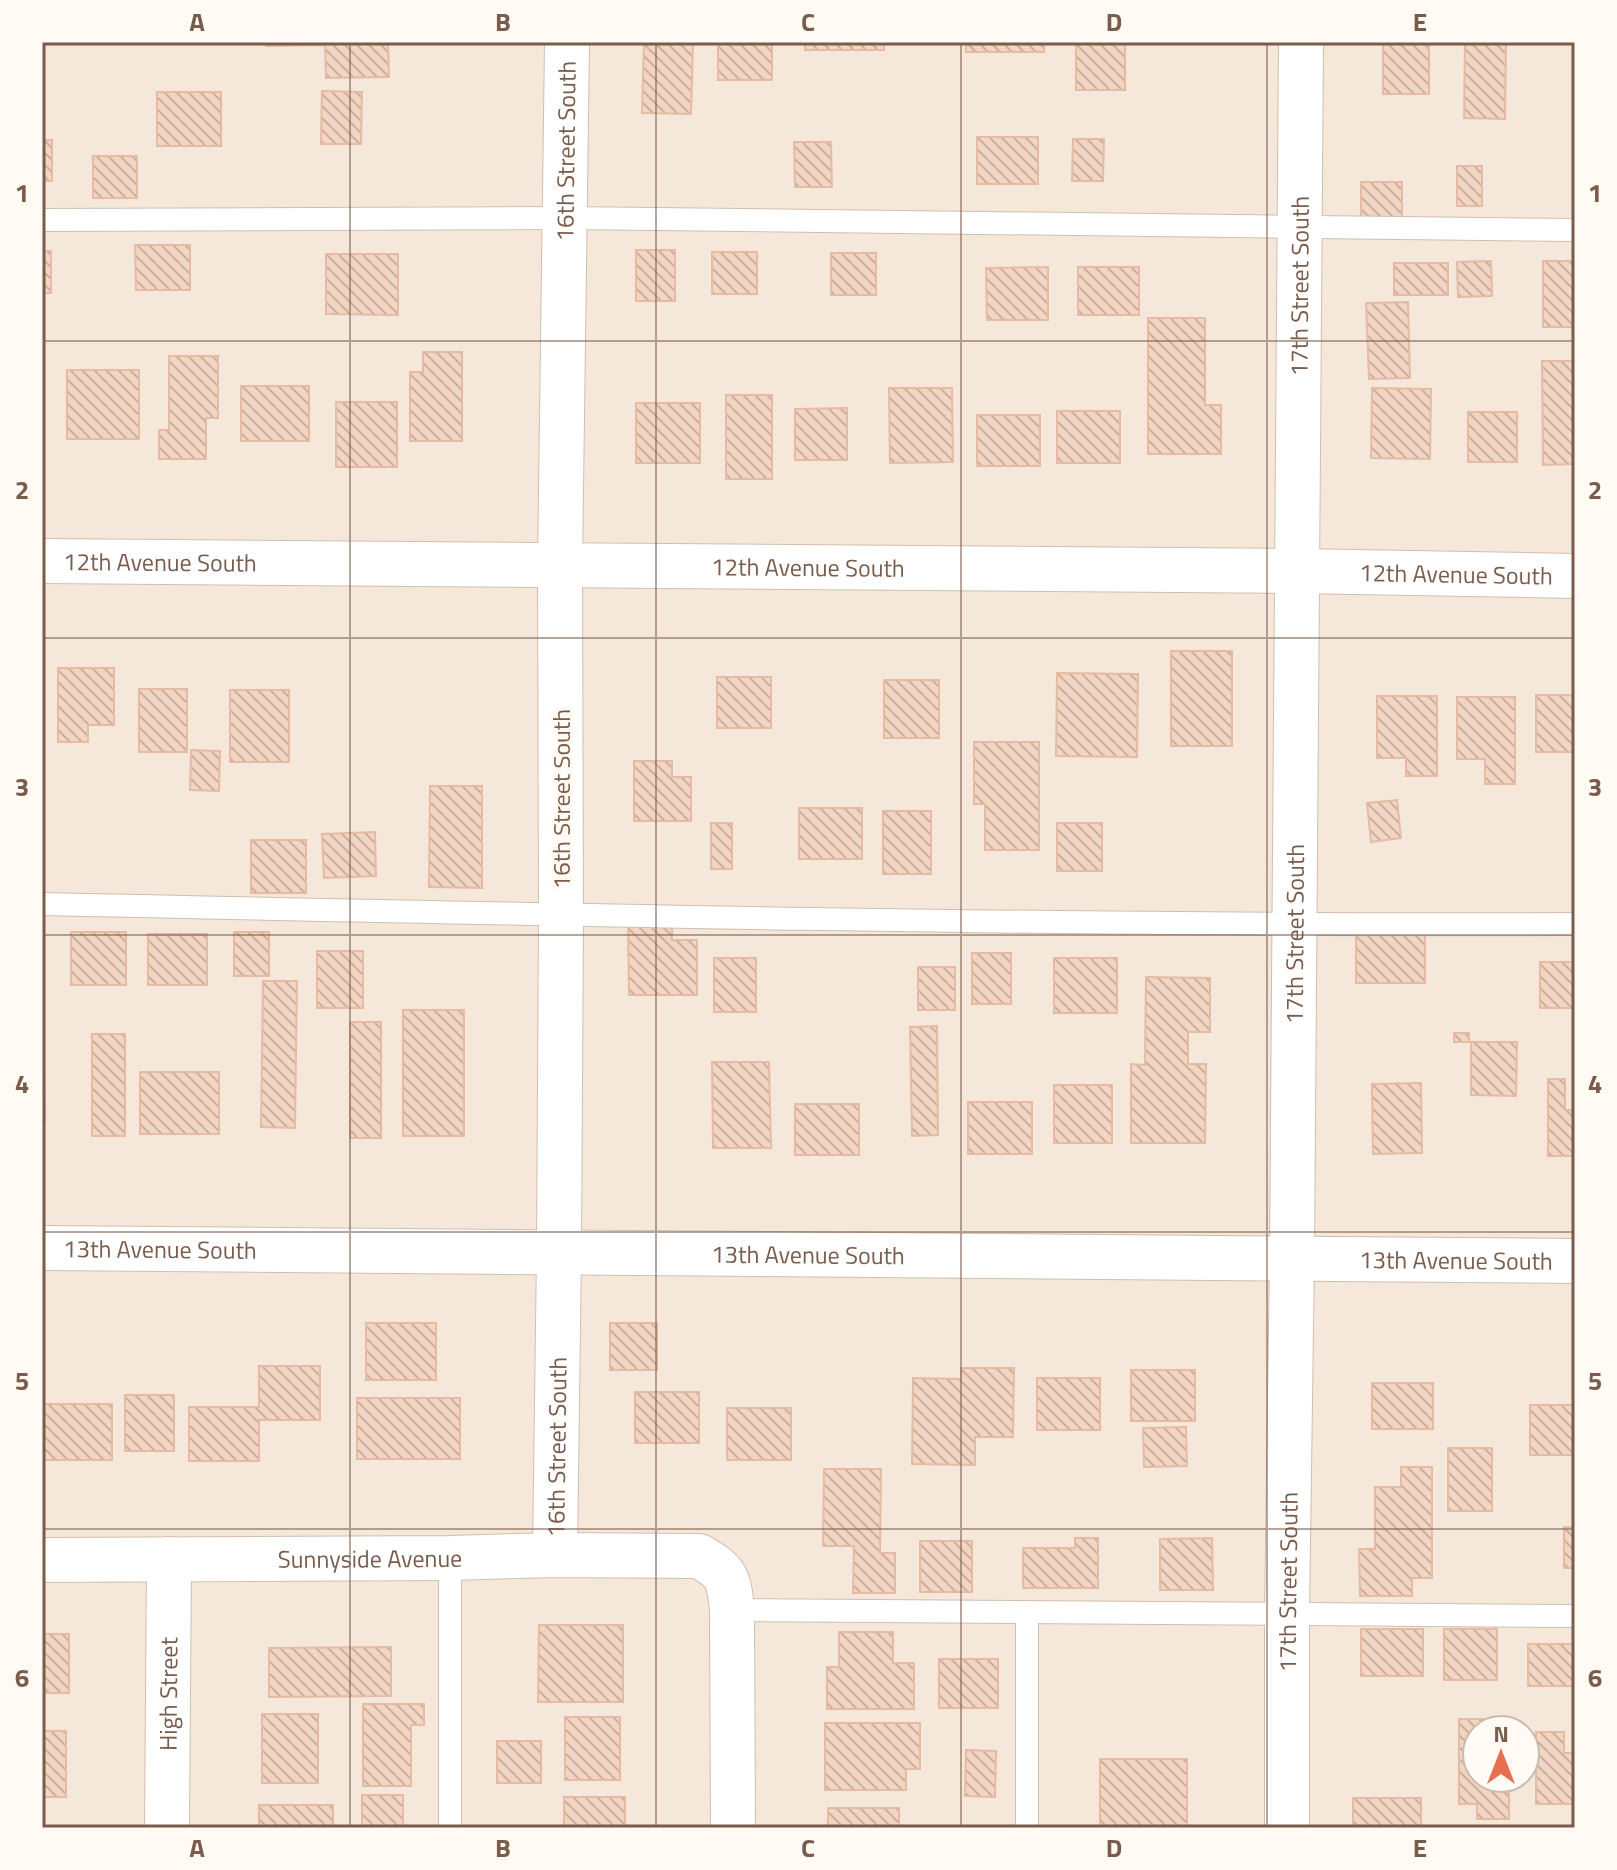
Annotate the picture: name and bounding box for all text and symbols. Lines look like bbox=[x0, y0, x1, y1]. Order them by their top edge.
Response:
text: A bbox=[189, 2, 205, 41]
text: B bbox=[495, 2, 511, 41]
text: C bbox=[801, 2, 815, 41]
text: D bbox=[1106, 2, 1122, 41]
text: E bbox=[1413, 2, 1427, 41]
street label: 16th Street South bbox=[546, 61, 585, 242]
text: 1 bbox=[15, 173, 29, 212]
text: 1 bbox=[1588, 173, 1602, 212]
street label: 17th Street South bbox=[1281, 196, 1318, 376]
text: 2 bbox=[15, 470, 29, 509]
text: 2 bbox=[1588, 470, 1602, 509]
street label: 12th Avenue South bbox=[63, 543, 257, 581]
street label: 12th Avenue South bbox=[711, 548, 905, 586]
street label: 12th Avenue South bbox=[1359, 554, 1553, 594]
street label: 16th Street South bbox=[543, 709, 579, 889]
text: 3 bbox=[15, 767, 29, 806]
text: 3 bbox=[1588, 767, 1602, 806]
street label: 17th Street South bbox=[1276, 844, 1313, 1024]
text: 4 bbox=[15, 1064, 29, 1103]
text: 4 bbox=[1588, 1064, 1602, 1103]
street label: 13th Avenue South bbox=[63, 1230, 257, 1268]
street label: 13th Avenue South bbox=[711, 1236, 905, 1273]
street label: 13th Avenue South bbox=[1359, 1241, 1553, 1279]
street label: 16th Street South bbox=[537, 1357, 576, 1537]
text: 5 bbox=[15, 1361, 29, 1400]
text: 5 bbox=[1588, 1361, 1602, 1400]
street label: 17th Street South bbox=[1269, 1492, 1307, 1672]
street label: Sunnyside Avenue bbox=[278, 1540, 463, 1577]
street label: High Street bbox=[150, 1636, 186, 1751]
text: 6 bbox=[15, 1658, 29, 1697]
text: 6 bbox=[1588, 1658, 1602, 1697]
north arrow bbox=[1461, 1714, 1541, 1794]
text: N bbox=[1493, 1717, 1509, 1751]
text: A bbox=[189, 1828, 205, 1867]
text: B bbox=[495, 1828, 511, 1867]
text: C bbox=[801, 1828, 815, 1867]
text: D bbox=[1106, 1828, 1122, 1867]
text: E bbox=[1413, 1828, 1427, 1867]

